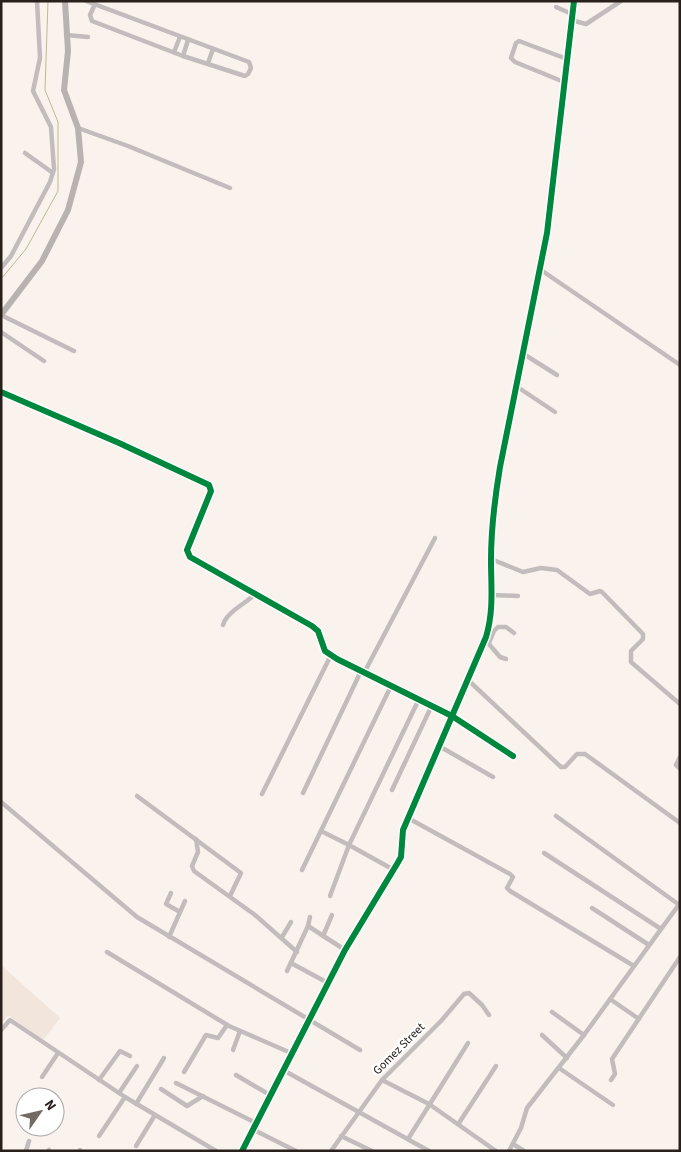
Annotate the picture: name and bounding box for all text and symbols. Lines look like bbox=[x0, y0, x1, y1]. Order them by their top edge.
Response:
street label: Gomez Street bbox=[369, 1019, 429, 1079]
north arrow bbox=[15, 1087, 65, 1137]
text: N bbox=[39, 1096, 61, 1115]

